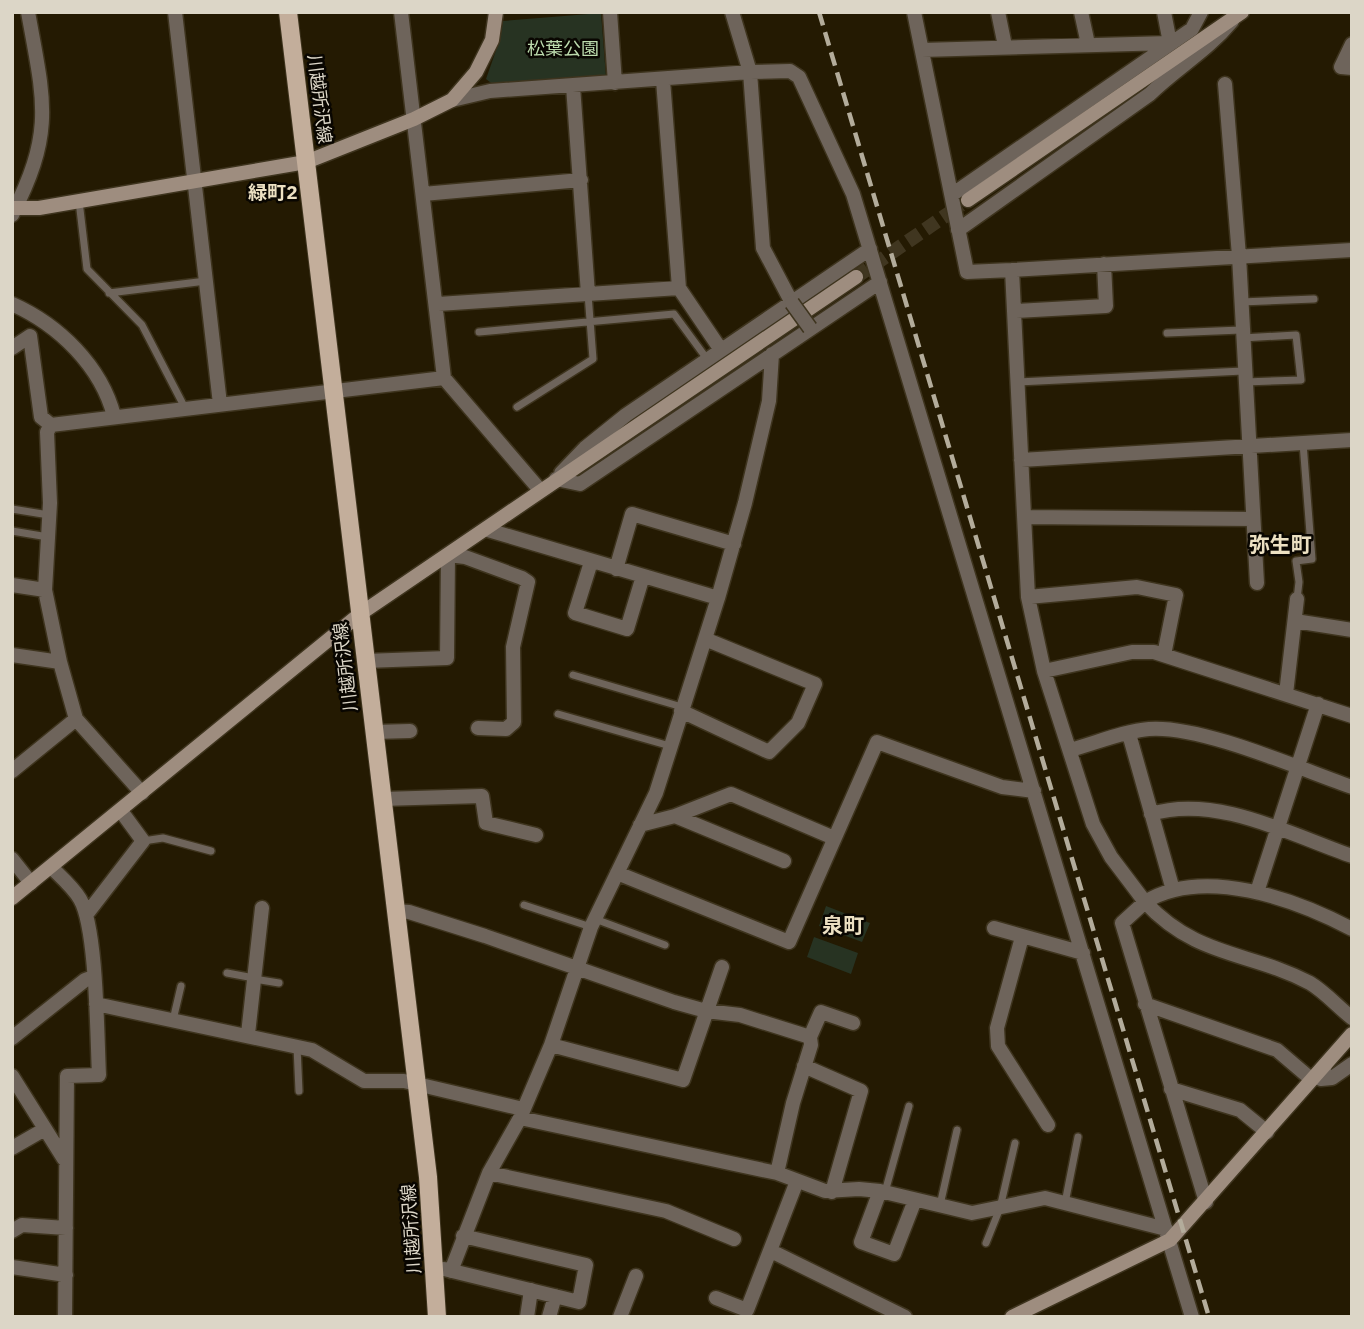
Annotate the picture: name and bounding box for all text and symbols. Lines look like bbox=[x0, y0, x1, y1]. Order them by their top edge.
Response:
park label: 松葉公園 bbox=[527, 37, 599, 60]
street label: 川越所沢線 bbox=[303, 53, 337, 145]
district label: 緑町2 bbox=[248, 180, 298, 204]
district label: 弥生町 bbox=[1249, 530, 1312, 558]
street label: 川越所沢線 bbox=[328, 621, 362, 713]
district label: 泉町 bbox=[822, 911, 864, 939]
street label: 川越所沢線 bbox=[396, 1183, 426, 1275]

